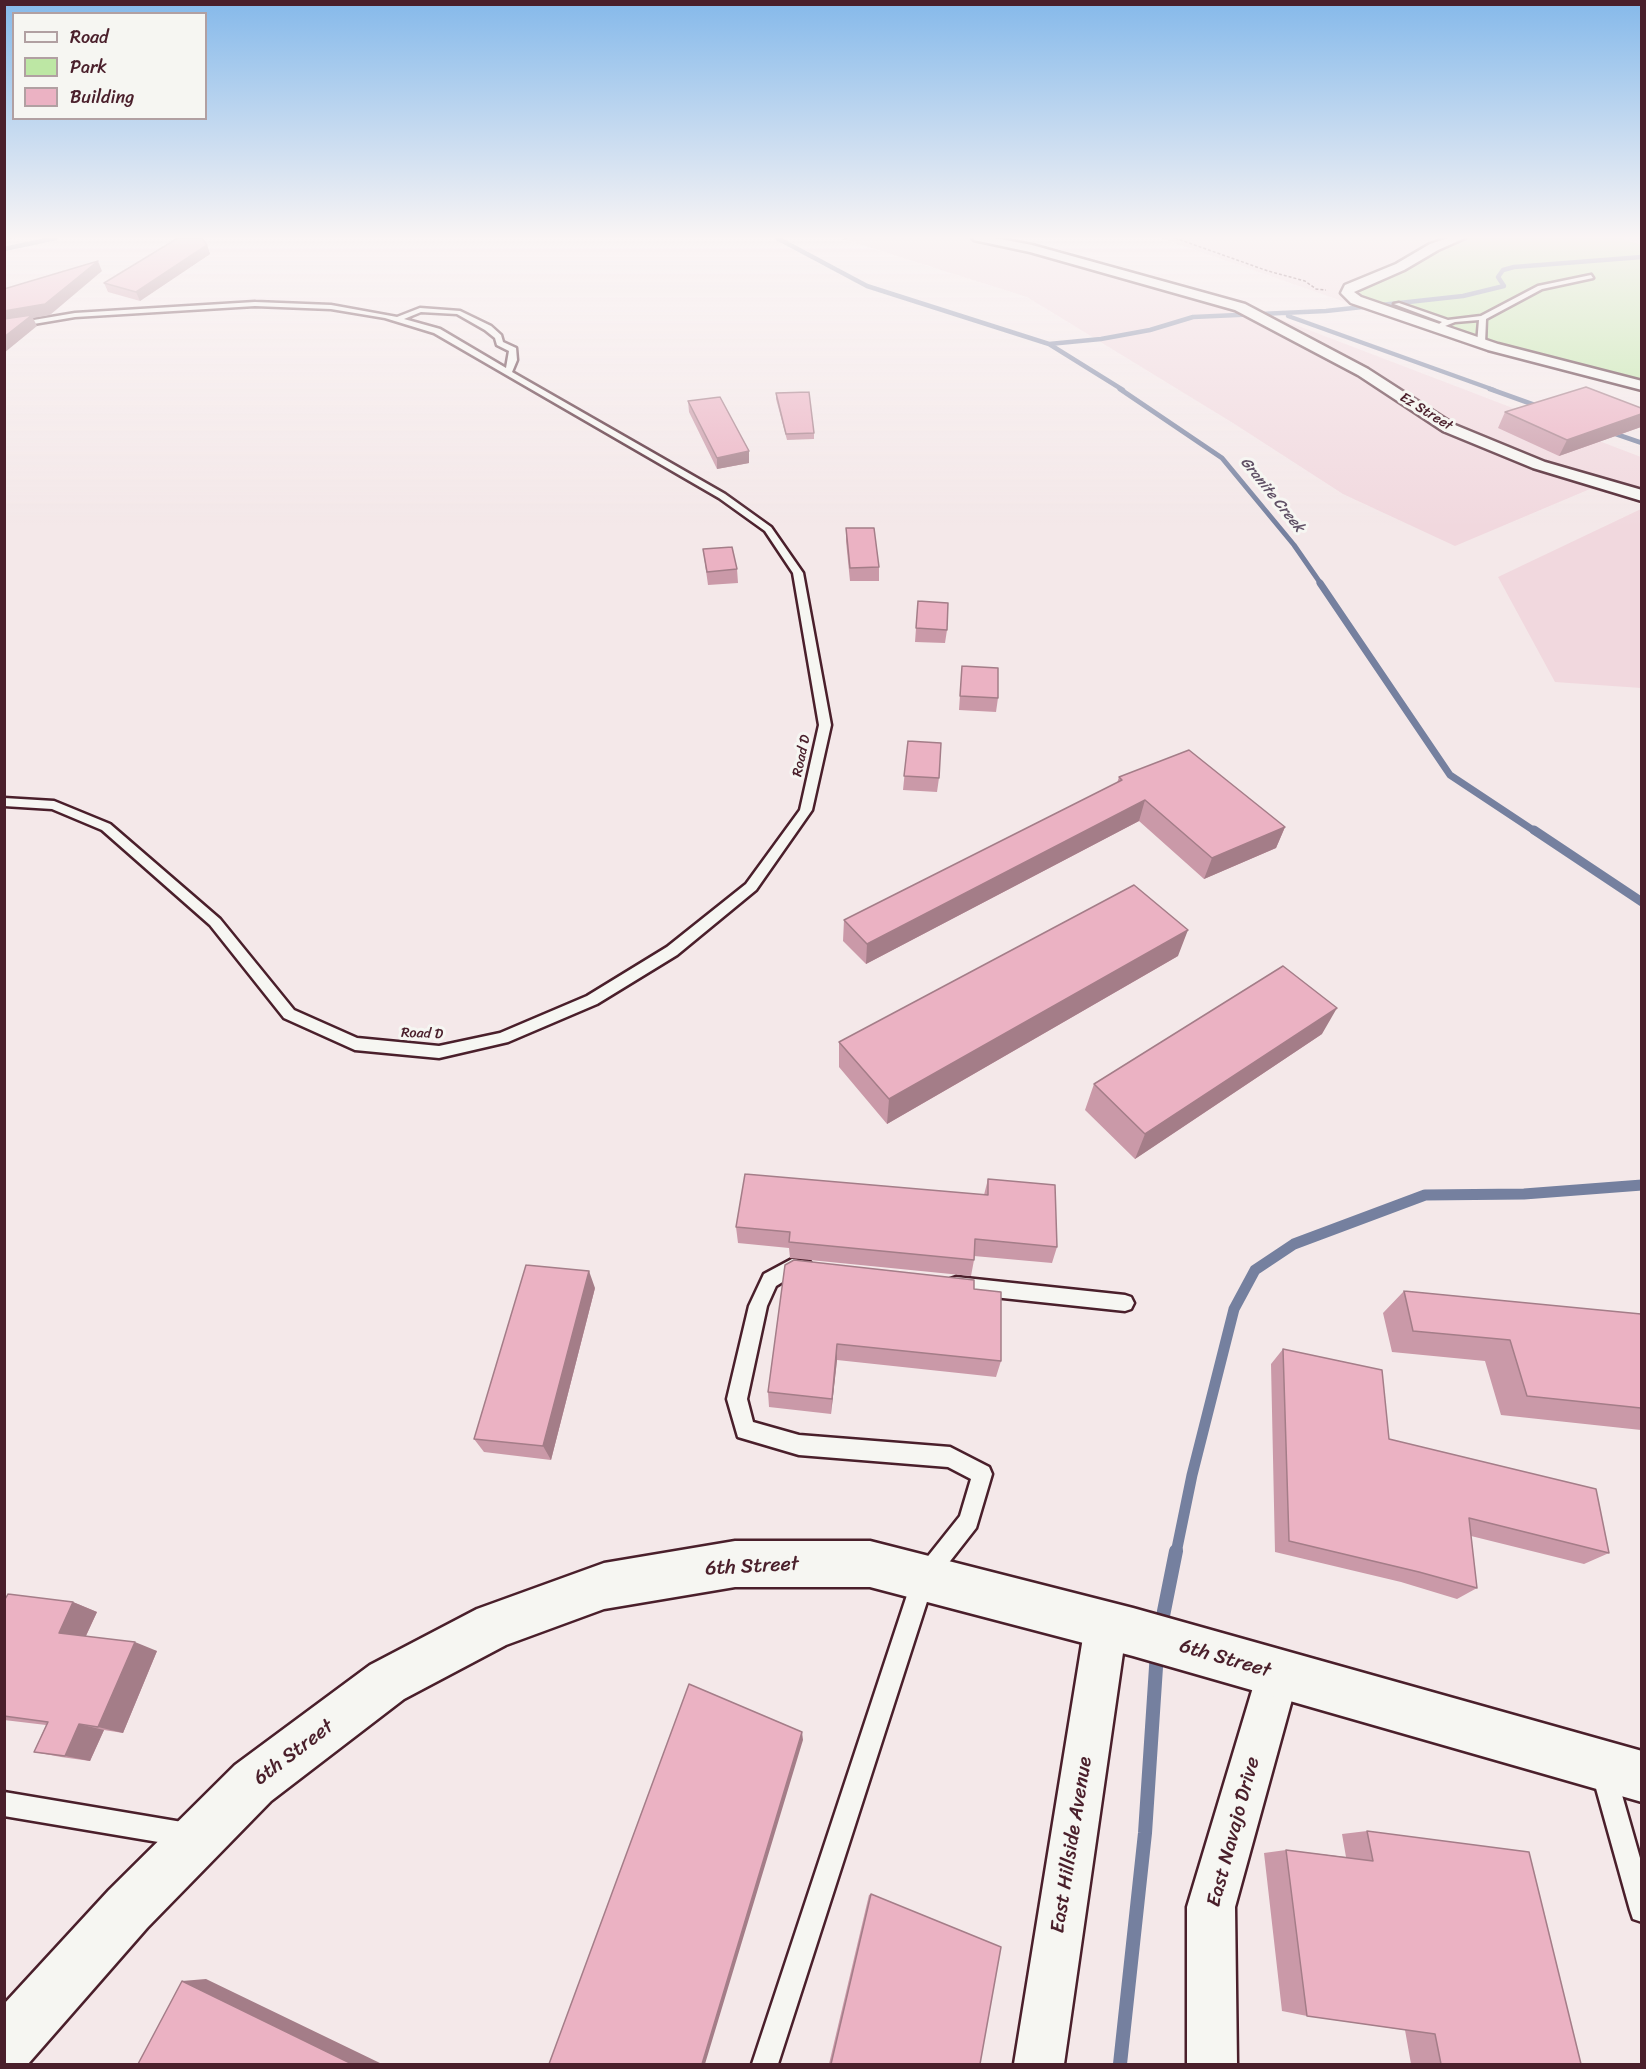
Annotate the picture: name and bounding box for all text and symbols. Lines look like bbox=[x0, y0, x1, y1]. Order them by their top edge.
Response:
legend bbox=[12, 12, 207, 120]
text: Road bbox=[70, 21, 109, 53]
text: Park bbox=[70, 51, 107, 83]
text: Building bbox=[70, 81, 134, 113]
street label: Ez Street bbox=[1397, 389, 1455, 435]
water label: Granite Creek bbox=[1236, 454, 1308, 536]
street label: Road D bbox=[789, 734, 815, 778]
street label: Road D bbox=[401, 1025, 443, 1043]
street label: 6th Street bbox=[704, 1553, 800, 1581]
street label: 6th Street bbox=[1177, 1635, 1273, 1683]
street label: 6th Street bbox=[249, 1715, 339, 1791]
street label: East Navajo Drive bbox=[1202, 1754, 1266, 1910]
street label: East Hillside Avenue bbox=[1046, 1755, 1098, 1935]

